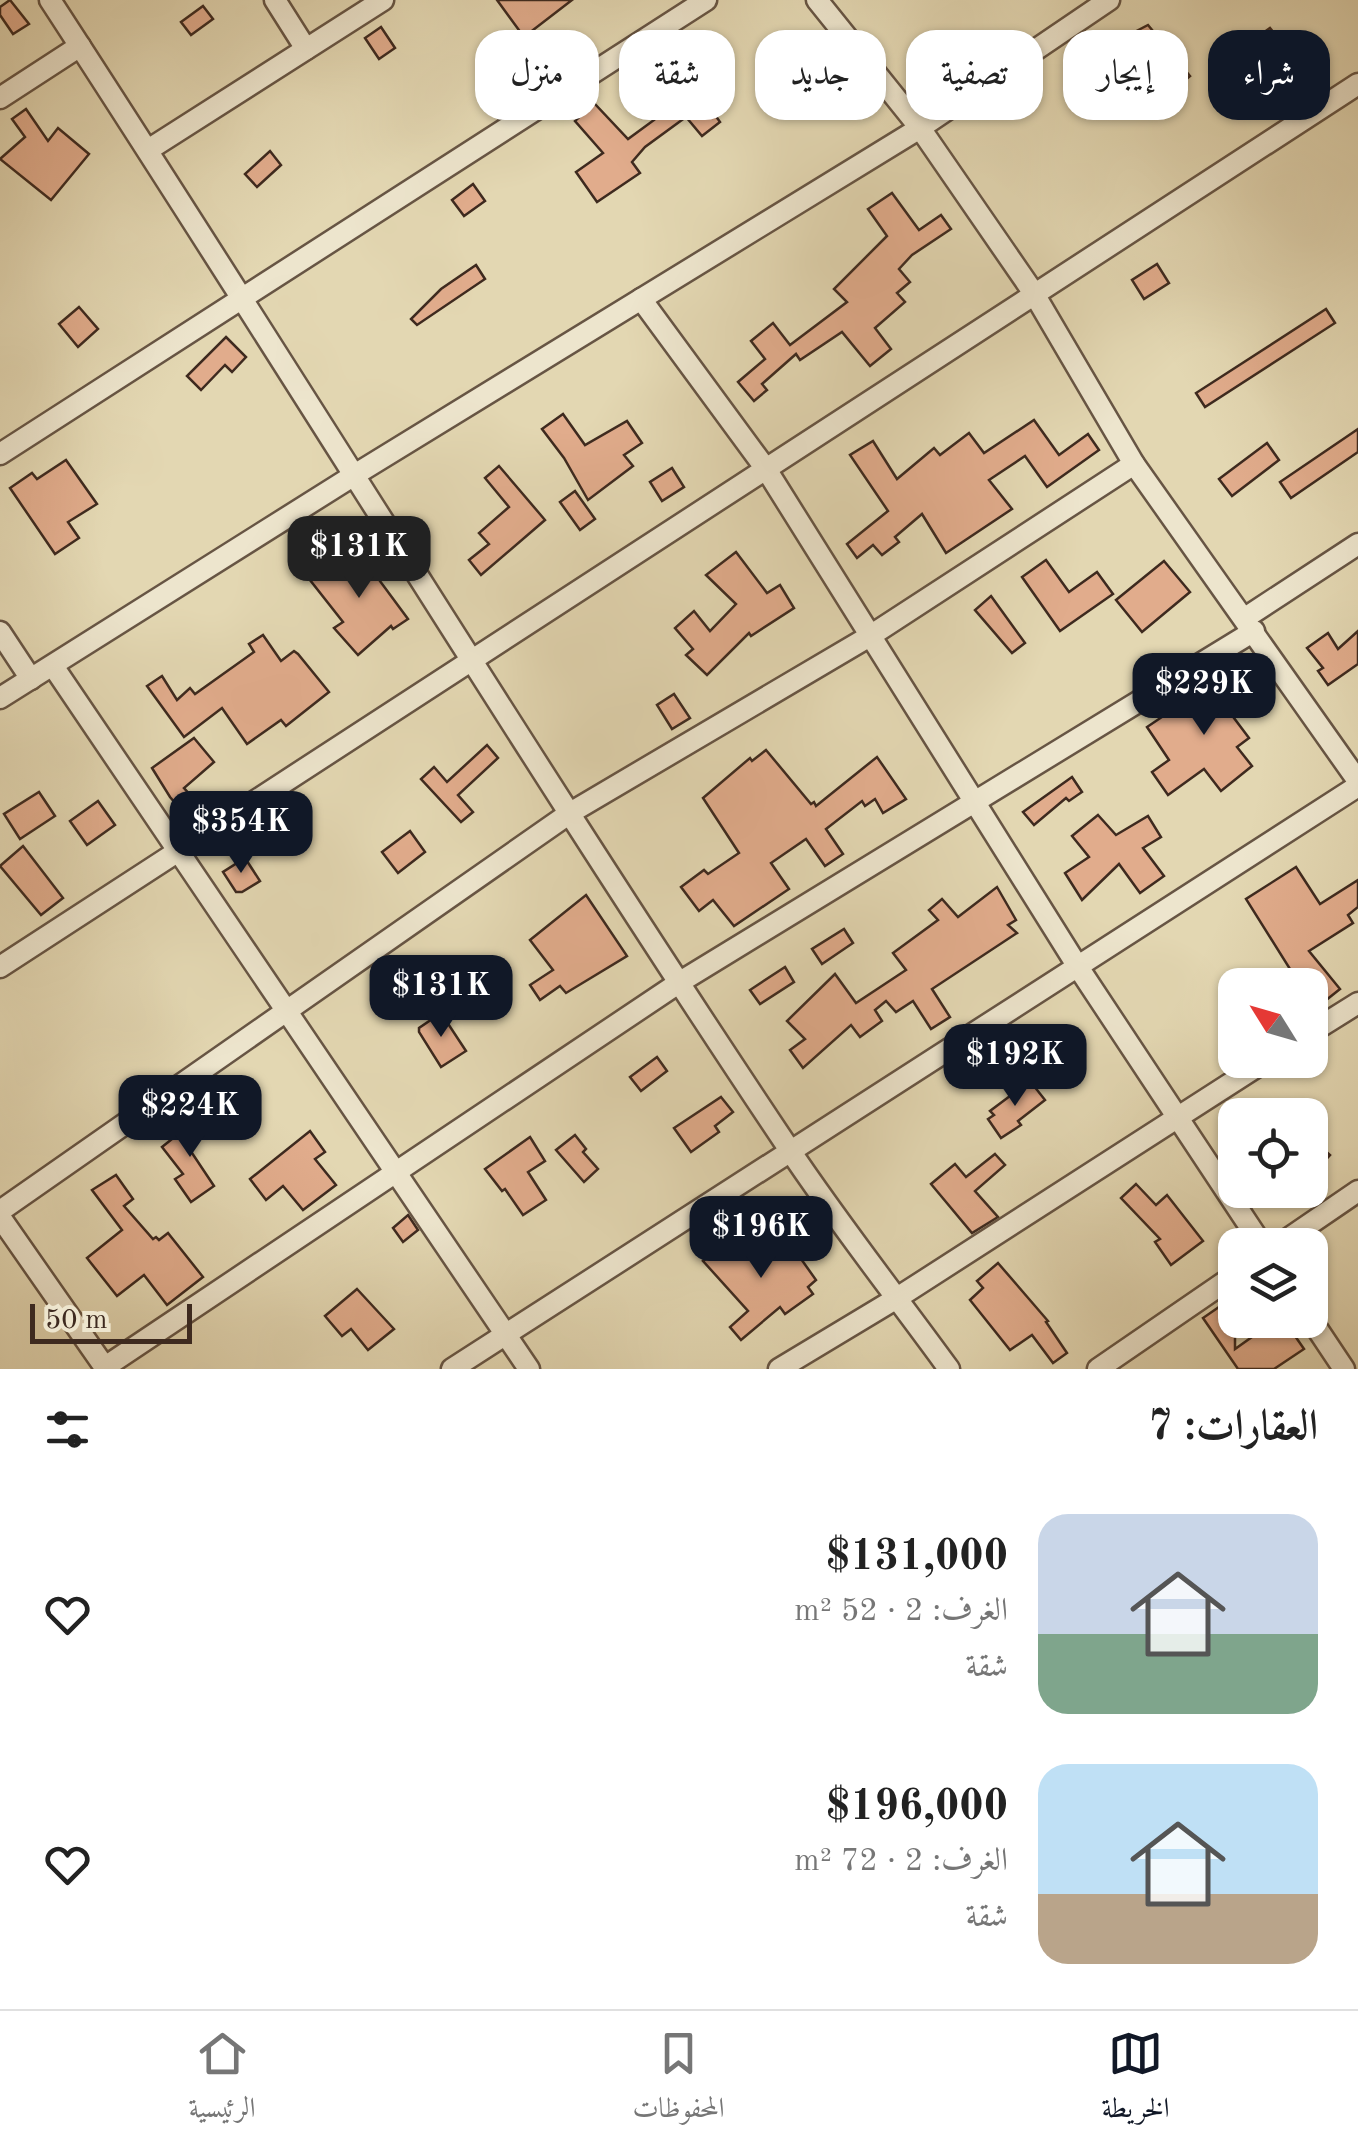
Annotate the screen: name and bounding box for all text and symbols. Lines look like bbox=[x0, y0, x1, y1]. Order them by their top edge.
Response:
chip: منزل bbox=[475, 30, 599, 120]
chip: شقة bbox=[619, 30, 735, 120]
chip: جديد bbox=[755, 30, 886, 120]
chip: تصفية bbox=[906, 30, 1043, 120]
chip: إيجار bbox=[1063, 30, 1188, 120]
chip: شراء bbox=[1208, 30, 1330, 120]
pin: $131K bbox=[289, 516, 429, 601]
text: $131K bbox=[310, 532, 408, 564]
pin: $229K bbox=[1134, 653, 1274, 738]
text: $229K bbox=[1155, 669, 1253, 701]
pin: $354K bbox=[171, 791, 311, 876]
text: $354K bbox=[192, 807, 290, 839]
pin: $131K bbox=[371, 955, 511, 1040]
north arrow bbox=[1218, 968, 1328, 1078]
map controls bbox=[1218, 968, 1328, 1338]
text: $131K bbox=[392, 971, 490, 1003]
pin: $192K bbox=[945, 1024, 1085, 1109]
text: $192K bbox=[966, 1040, 1064, 1072]
pin: $224K bbox=[120, 1075, 260, 1160]
text: $224K bbox=[141, 1091, 239, 1123]
button: locate bbox=[1218, 1098, 1328, 1208]
pin: $196K bbox=[691, 1196, 831, 1281]
text: $196K bbox=[712, 1212, 810, 1244]
button: layers bbox=[1218, 1228, 1328, 1338]
scale bar bbox=[30, 1299, 192, 1344]
text: 50 m bbox=[45, 1307, 108, 1335]
icon: filters bbox=[40, 1402, 95, 1457]
text: العقارات: 7 bbox=[1148, 1407, 1318, 1449]
text: $131,000 bbox=[826, 1537, 1008, 1579]
icon: home bbox=[1118, 1554, 1238, 1674]
icon: heart bbox=[40, 1587, 95, 1642]
text: الغرف: 2 · 52 m² bbox=[794, 1596, 1008, 1628]
text: شقة bbox=[966, 1652, 1008, 1684]
text: $196,000 bbox=[826, 1787, 1008, 1829]
icon: home bbox=[1118, 1804, 1238, 1924]
icon: heart bbox=[40, 1837, 95, 1892]
text: الغرف: 2 · 72 m² bbox=[794, 1846, 1008, 1878]
text: شقة bbox=[966, 1902, 1008, 1934]
tab: الرئيسية bbox=[188, 2026, 256, 2135]
tab: المحفوظات bbox=[632, 2026, 725, 2135]
tab: الخريطة bbox=[1101, 2026, 1170, 2135]

